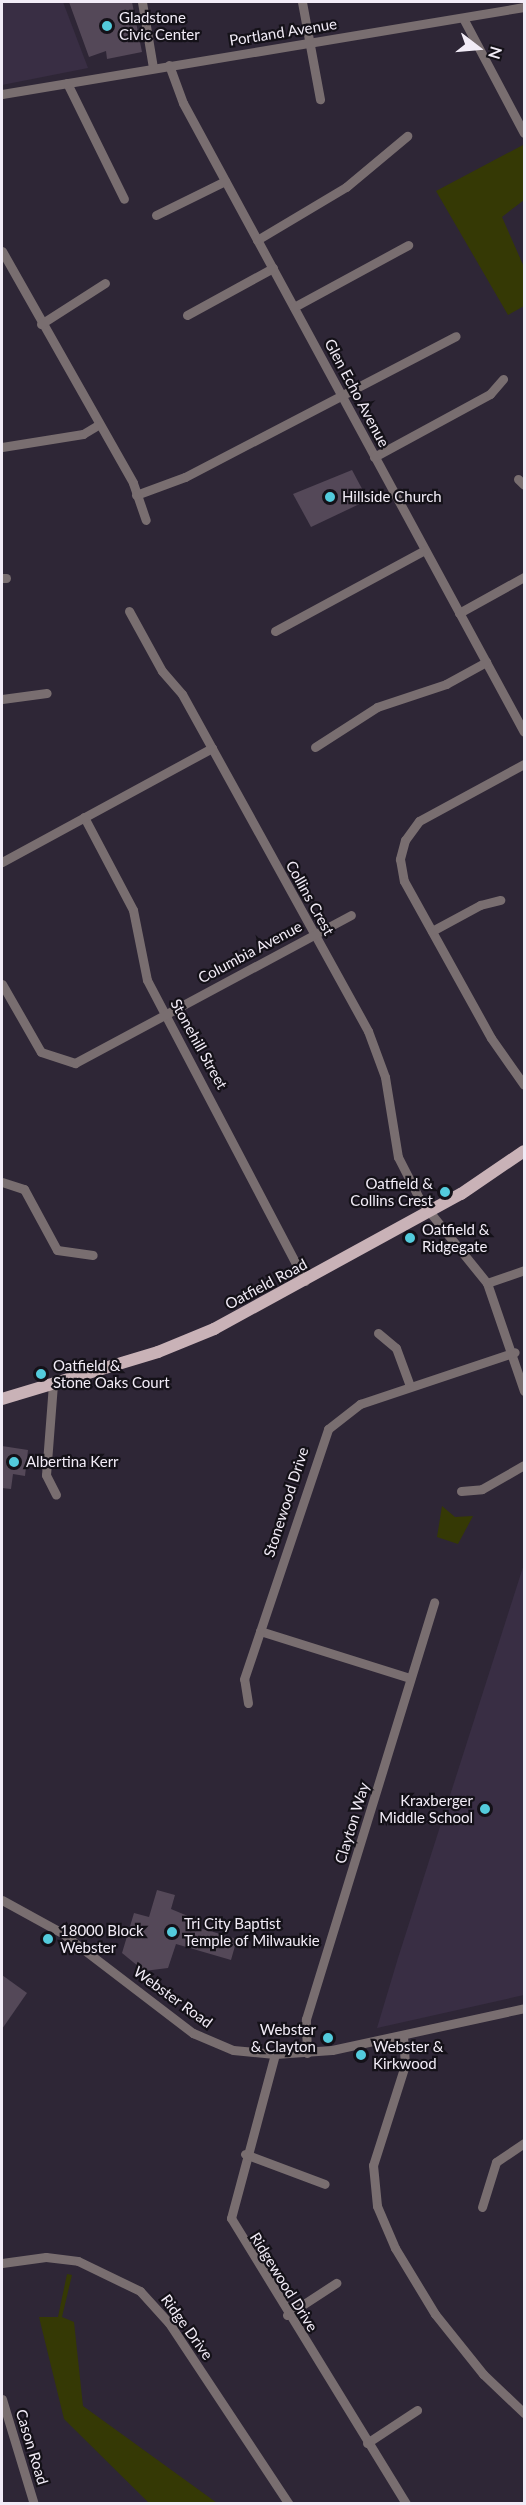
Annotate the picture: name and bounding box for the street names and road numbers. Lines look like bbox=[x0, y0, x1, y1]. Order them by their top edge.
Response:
street label: Portland Avenue bbox=[228, 15, 338, 49]
street label: Glen Echo Avenue bbox=[321, 336, 393, 450]
street label: Collins Crest bbox=[282, 857, 338, 939]
street label: Columbia Avenue bbox=[195, 917, 305, 987]
street label: Stonehill Street bbox=[167, 996, 231, 1092]
street label: Oatfield Road bbox=[222, 1255, 310, 1313]
street label: Stonewood Drive bbox=[260, 1445, 312, 1559]
street label: Clayton Way bbox=[331, 1780, 373, 1866]
street label: Webster Road bbox=[130, 1962, 216, 2032]
street label: Ridgewood Drive bbox=[246, 2229, 322, 2335]
street label: Ridge Drive bbox=[157, 2291, 217, 2363]
street label: Cason Road bbox=[12, 2407, 52, 2487]

